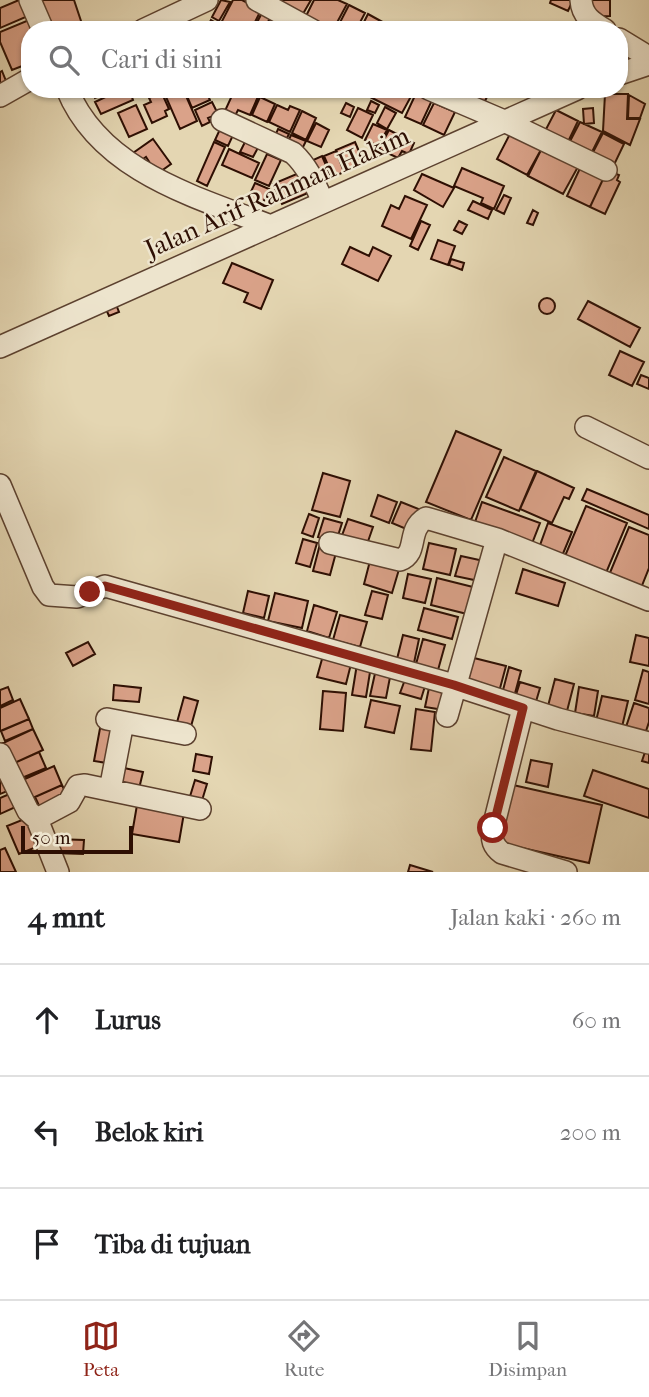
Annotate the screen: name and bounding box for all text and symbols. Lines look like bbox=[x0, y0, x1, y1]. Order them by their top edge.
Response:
search box bbox=[21, 21, 628, 98]
icon: search bbox=[45, 41, 83, 79]
text: Cari di sini bbox=[101, 44, 222, 75]
street label: Jalan Arif Rahman Hakim bbox=[138, 120, 415, 266]
route end bbox=[74, 576, 105, 607]
route start bbox=[477, 812, 508, 843]
scale bar bbox=[21, 823, 133, 855]
text: 50 m bbox=[32, 827, 71, 849]
text: 4 mnt bbox=[28, 900, 105, 935]
text: Jalan kaki · 260 m bbox=[450, 904, 621, 931]
icon: ahead bbox=[28, 1001, 66, 1039]
text: Lurus bbox=[95, 1005, 161, 1036]
text: 60 m bbox=[572, 1007, 621, 1034]
icon: left bbox=[28, 1113, 66, 1151]
text: Belok kiri bbox=[95, 1117, 203, 1148]
text: 200 m bbox=[560, 1119, 621, 1146]
icon: arrive bbox=[28, 1225, 66, 1263]
text: Tiba di tujuan bbox=[95, 1229, 251, 1260]
tab: Peta bbox=[82, 1317, 120, 1381]
tab: Rute bbox=[284, 1317, 324, 1381]
tab: Disimpan bbox=[488, 1317, 567, 1381]

